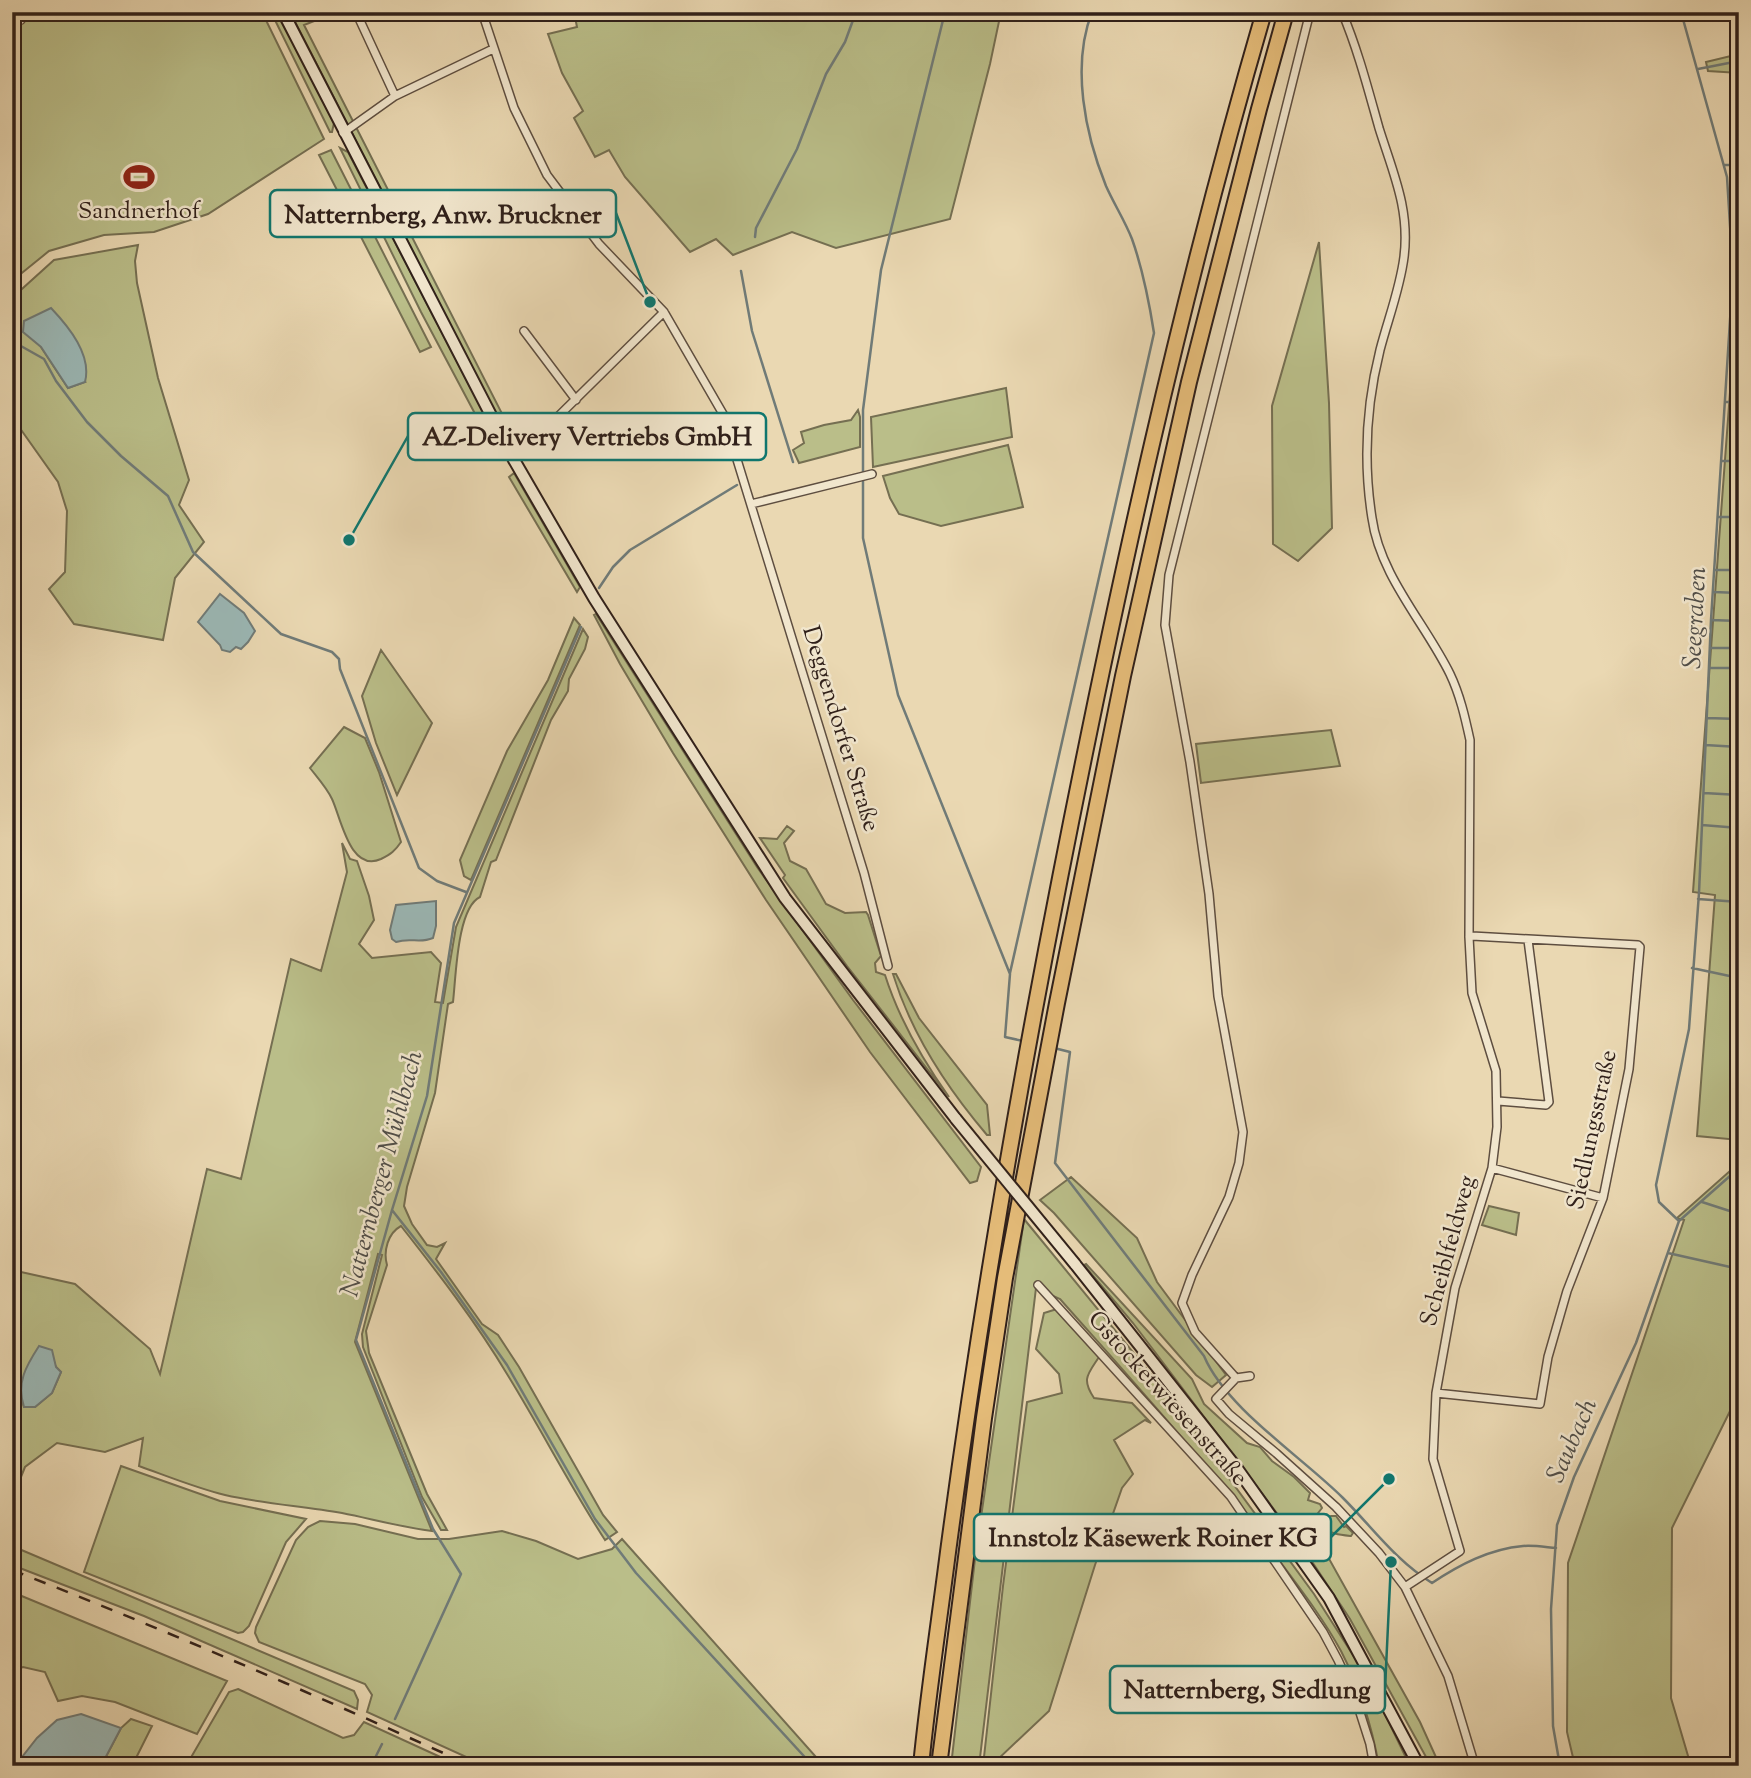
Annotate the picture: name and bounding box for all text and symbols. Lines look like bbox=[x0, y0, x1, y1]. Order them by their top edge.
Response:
sports icon: Sandnerhof bbox=[122, 160, 156, 194]
callout: Natternberg, Anw. Bruckner bbox=[270, 190, 616, 237]
place label: Sandnerhof bbox=[78, 195, 202, 229]
text: Natternberg, Anw. Bruckner bbox=[284, 198, 602, 235]
callout: AZ-Delivery Vertriebs GmbH bbox=[408, 413, 766, 460]
text: AZ-Delivery Vertriebs GmbH bbox=[422, 420, 753, 457]
water label: Seegraben bbox=[1675, 566, 1717, 670]
street label: Deggendorfer Straße bbox=[793, 622, 887, 836]
water label: Natternberger Mühlbach bbox=[332, 1047, 434, 1301]
street label: Siedlungsstraße bbox=[1559, 1047, 1627, 1213]
street label: Scheiblfeldweg bbox=[1413, 1171, 1486, 1330]
street label: Gstocketwiesenstraße bbox=[1079, 1304, 1255, 1494]
water label: Saubach bbox=[1538, 1393, 1608, 1489]
callout: Innstolz Käsewerk Roiner KG bbox=[974, 1514, 1331, 1561]
text: Innstolz Käsewerk Roiner KG bbox=[989, 1521, 1317, 1558]
callout: Natternberg, Siedlung bbox=[1110, 1666, 1385, 1713]
text: Natternberg, Siedlung bbox=[1123, 1673, 1371, 1710]

